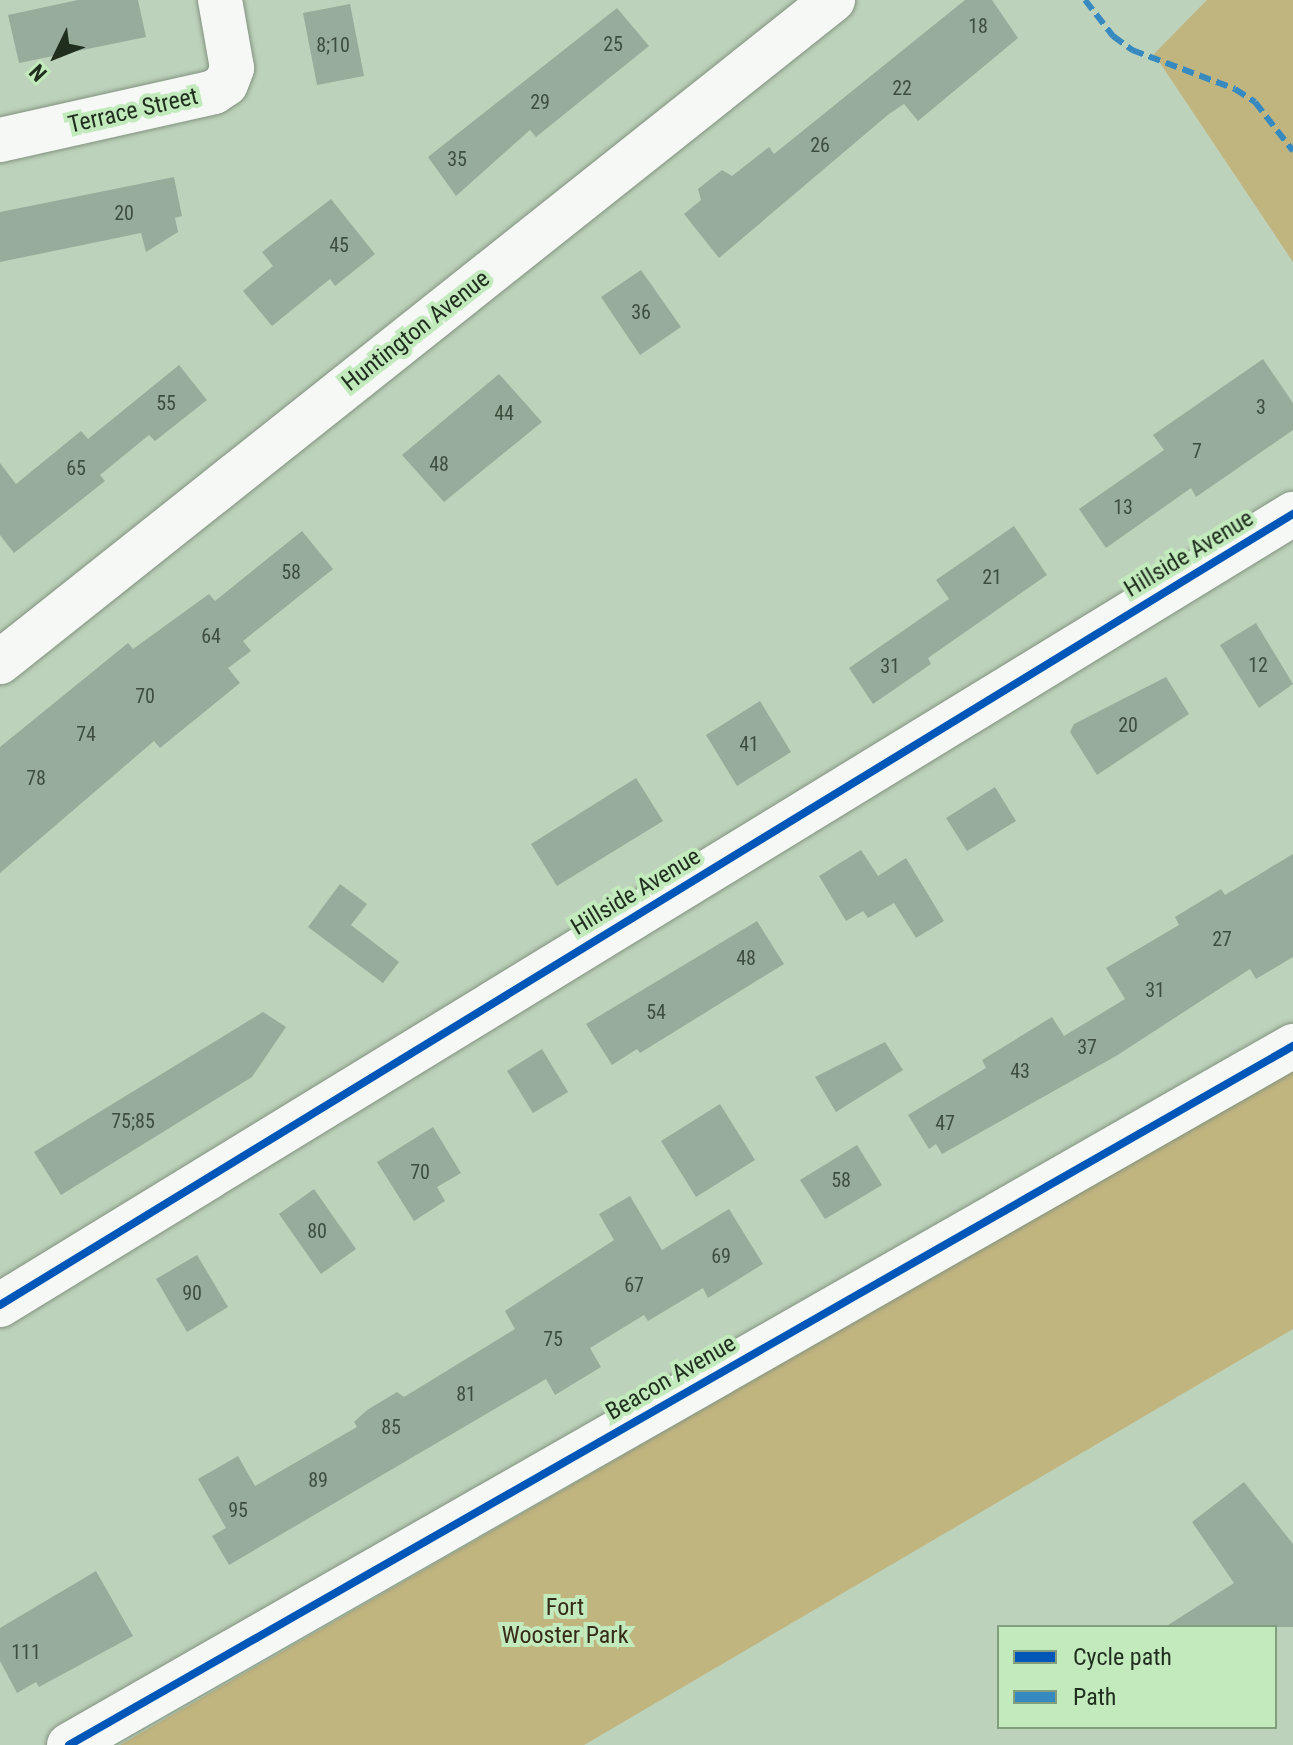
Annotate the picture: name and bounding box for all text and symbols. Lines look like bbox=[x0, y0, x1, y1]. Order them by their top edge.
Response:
house number: 18 bbox=[968, 14, 988, 38]
north arrow bbox=[16, 16, 96, 96]
house number: 25 bbox=[603, 32, 623, 56]
house number: 8;10 bbox=[316, 33, 350, 57]
text: N bbox=[24, 59, 52, 86]
house number: 22 bbox=[892, 76, 912, 100]
street label: Terrace Street bbox=[65, 82, 201, 140]
house number: 29 bbox=[530, 90, 550, 114]
house number: 26 bbox=[810, 133, 830, 157]
house number: 35 bbox=[447, 147, 467, 171]
house number: 20 bbox=[114, 201, 134, 225]
house number: 45 bbox=[329, 233, 349, 257]
street label: Huntington Avenue bbox=[336, 264, 496, 398]
house number: 36 bbox=[631, 300, 651, 324]
house number: 55 bbox=[156, 391, 176, 415]
house number: 3 bbox=[1256, 395, 1266, 419]
house number: 44 bbox=[494, 401, 514, 425]
house number: 7 bbox=[1192, 439, 1202, 463]
house number: 48 bbox=[429, 452, 449, 476]
house number: 65 bbox=[66, 456, 86, 480]
house number: 13 bbox=[1113, 495, 1133, 519]
street label: Hillside Avenue bbox=[1119, 504, 1259, 604]
house number: 58 bbox=[281, 560, 301, 584]
house number: 21 bbox=[982, 565, 1002, 589]
house number: 64 bbox=[201, 624, 221, 648]
house number: 12 bbox=[1248, 653, 1268, 677]
house number: 31 bbox=[880, 654, 900, 678]
house number: 70 bbox=[135, 684, 155, 708]
house number: 20 bbox=[1118, 713, 1138, 737]
house number: 74 bbox=[76, 722, 96, 746]
house number: 41 bbox=[739, 732, 759, 756]
house number: 78 bbox=[26, 766, 46, 790]
street label: Hillside Avenue bbox=[566, 842, 706, 942]
house number: 27 bbox=[1212, 927, 1232, 951]
house number: 48 bbox=[736, 946, 756, 970]
house number: 31 bbox=[1145, 978, 1165, 1002]
house number: 54 bbox=[646, 1000, 666, 1024]
house number: 37 bbox=[1077, 1035, 1097, 1059]
house number: 43 bbox=[1010, 1059, 1030, 1083]
house number: 75;85 bbox=[111, 1109, 155, 1133]
house number: 47 bbox=[935, 1111, 955, 1135]
house number: 70 bbox=[410, 1160, 430, 1184]
house number: 58 bbox=[831, 1168, 851, 1192]
house number: 80 bbox=[307, 1219, 327, 1243]
house number: 69 bbox=[711, 1244, 731, 1268]
house number: 67 bbox=[624, 1273, 644, 1297]
house number: 90 bbox=[182, 1281, 202, 1305]
house number: 75 bbox=[543, 1327, 563, 1351]
street label: Beacon Avenue bbox=[601, 1329, 741, 1427]
house number: 81 bbox=[456, 1382, 476, 1406]
house number: 85 bbox=[381, 1415, 401, 1439]
house number: 89 bbox=[308, 1468, 328, 1492]
house number: 95 bbox=[228, 1498, 248, 1522]
park label: Fort Wooster Park bbox=[502, 1594, 628, 1650]
legend bbox=[997, 1625, 1277, 1729]
house number: 111 bbox=[11, 1640, 41, 1664]
text: Cycle path bbox=[1073, 1643, 1172, 1671]
text: Path bbox=[1073, 1683, 1116, 1711]

